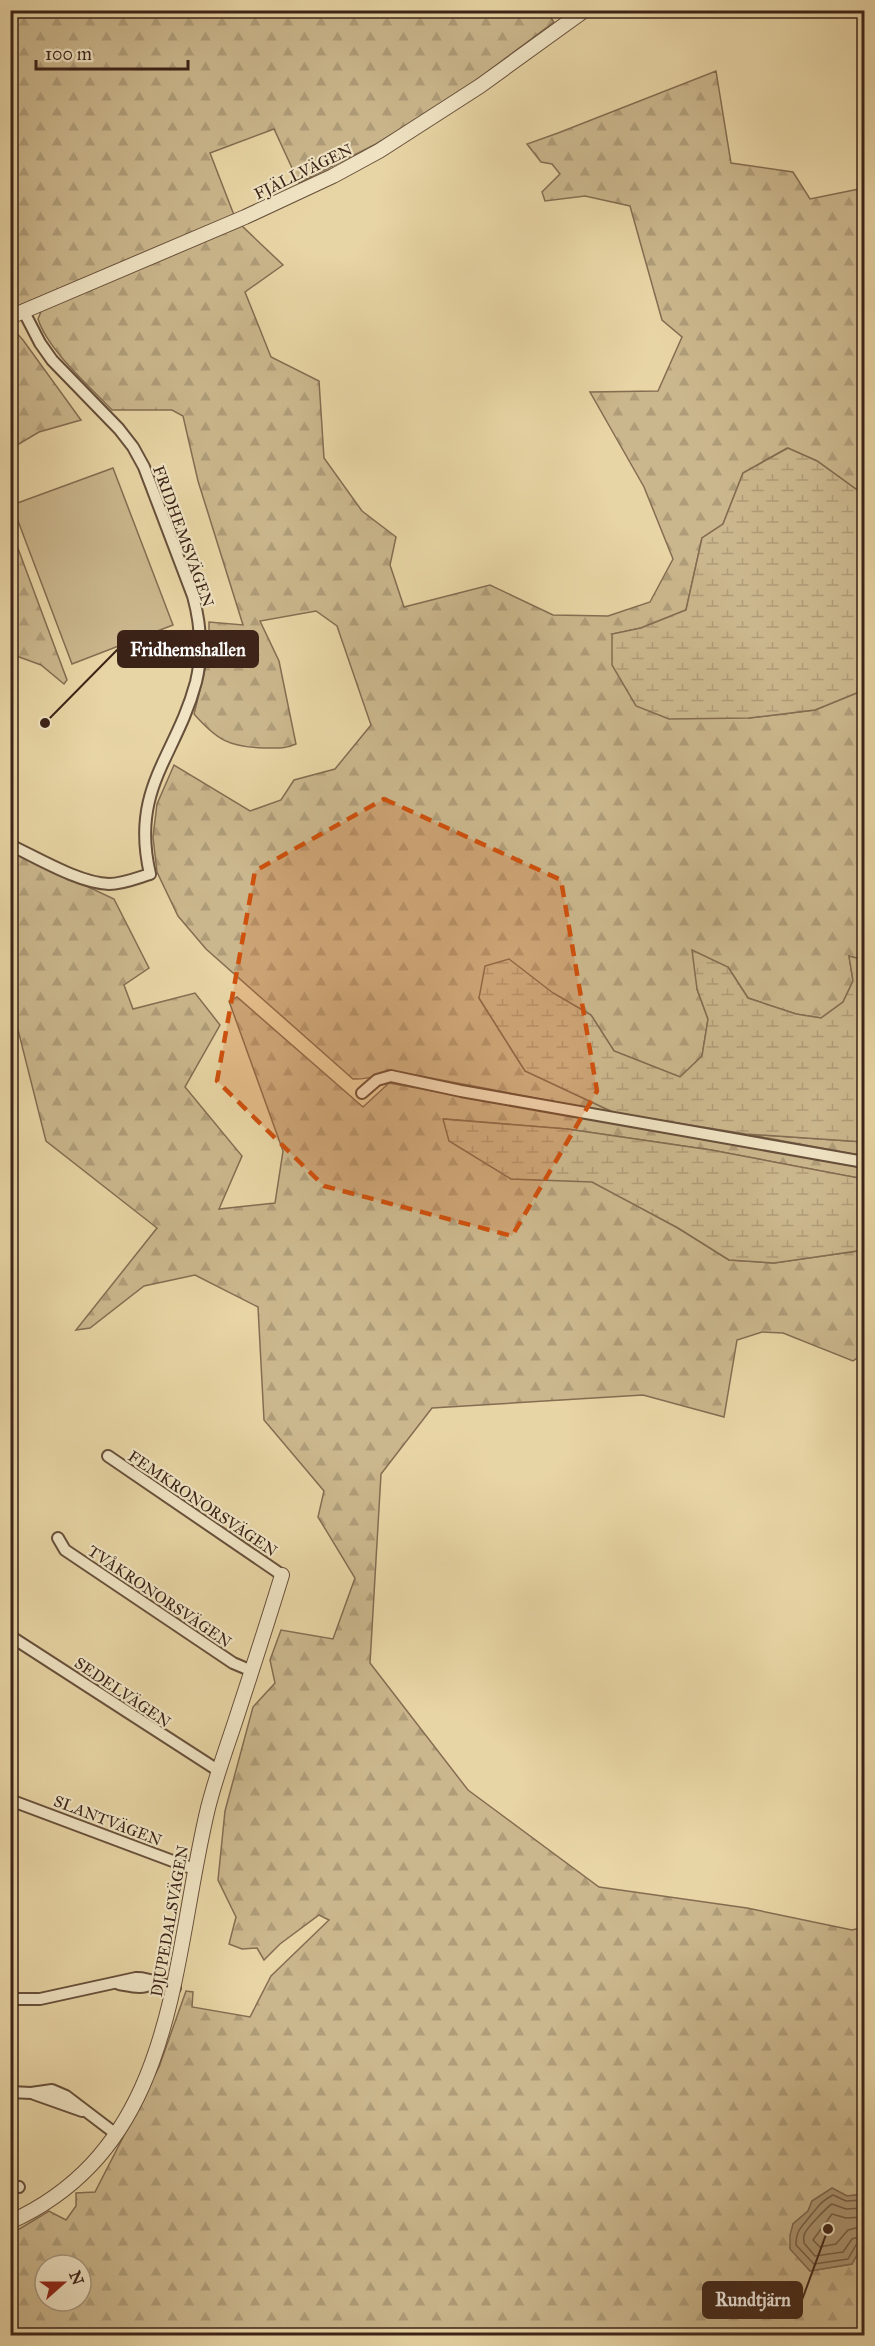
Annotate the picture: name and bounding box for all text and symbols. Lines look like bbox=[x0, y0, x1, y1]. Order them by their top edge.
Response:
scale bar bbox=[36, 33, 188, 71]
text: 100 m bbox=[45, 43, 92, 65]
street label: FJÄLLVÄGEN bbox=[251, 138, 356, 204]
street label: FRIDHEMSVÄGEN bbox=[149, 462, 219, 610]
callout: Fridhemshallen bbox=[118, 631, 258, 667]
text: Fridhemshallen bbox=[130, 639, 246, 661]
street label: FEMKRONORSVÄGEN bbox=[125, 1446, 282, 1561]
street label: TVÅKRONORSVÄGEN bbox=[84, 1540, 236, 1652]
street label: SEDELVÄGEN bbox=[71, 1652, 175, 1732]
street label: SLANTVÄGEN bbox=[51, 1790, 165, 1850]
street label: DJUPEDALSVÄGEN bbox=[146, 1843, 193, 1998]
north arrow bbox=[33, 2253, 93, 2313]
text: N bbox=[65, 2268, 88, 2288]
callout: Rundtjärn bbox=[703, 2282, 802, 2318]
text: Rundtjärn bbox=[715, 2289, 791, 2312]

